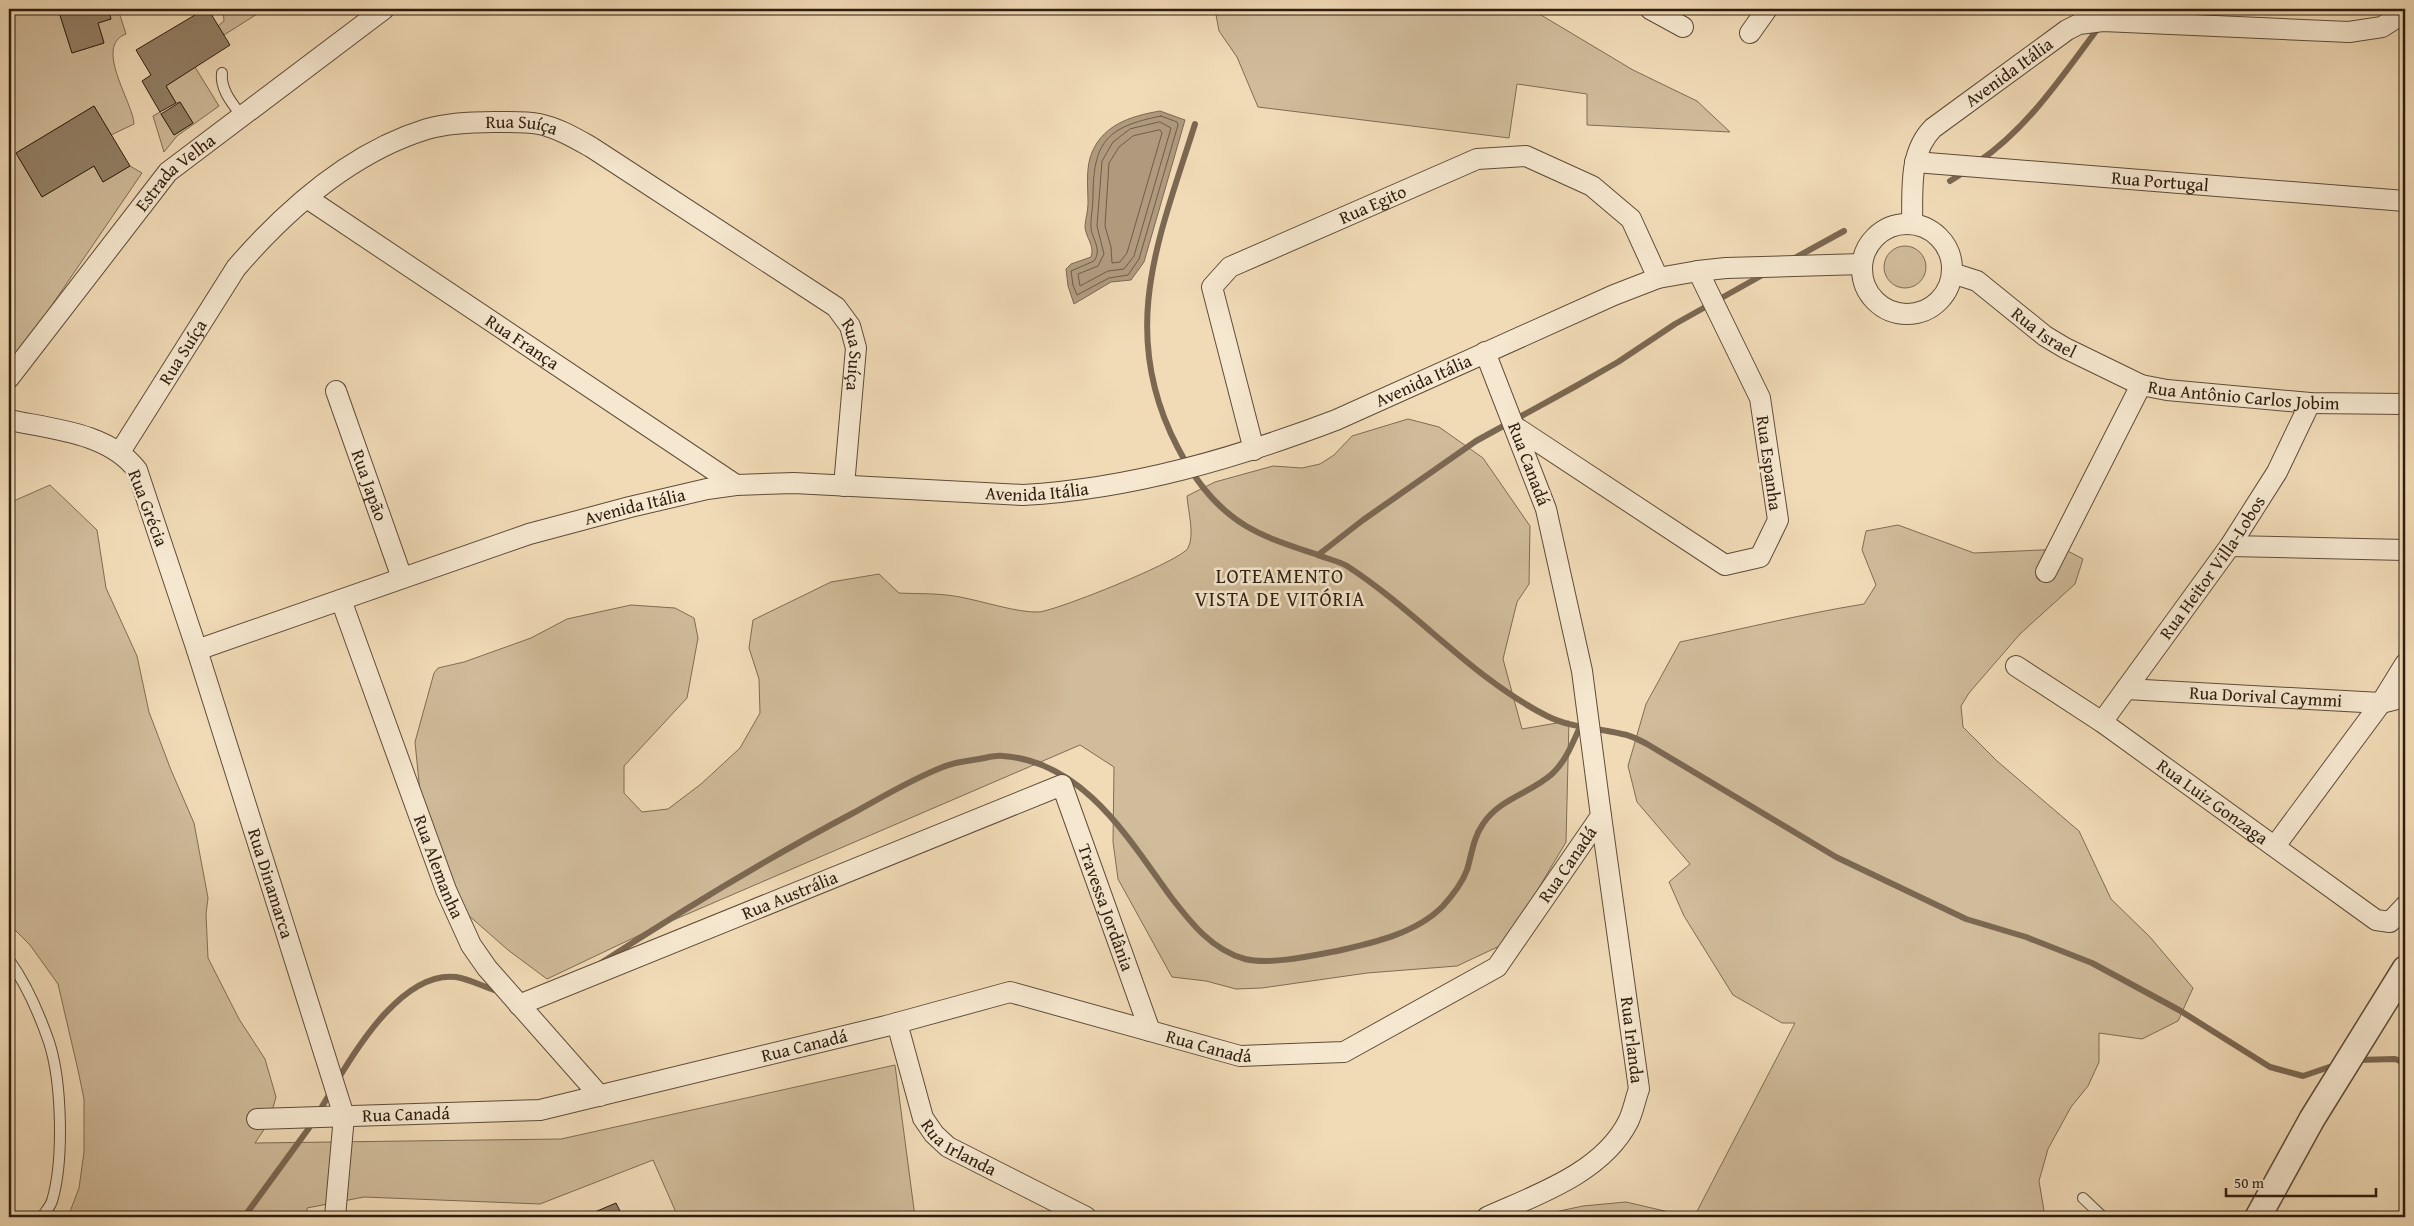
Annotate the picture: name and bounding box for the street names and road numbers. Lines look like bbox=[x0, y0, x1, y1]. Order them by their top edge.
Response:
street label: Avenida Itália bbox=[1959, 30, 2059, 114]
street label: Rua Suíça bbox=[485, 108, 562, 142]
street label: Estrada Velha bbox=[128, 127, 221, 217]
street label: Rua Portugal bbox=[2111, 164, 2210, 198]
street label: Rua Egito bbox=[1334, 177, 1411, 231]
street label: Rua Israel bbox=[2006, 300, 2081, 365]
street label: Rua França bbox=[480, 307, 565, 376]
street label: Rua Suíça bbox=[835, 312, 870, 392]
street label: Rua Suíça bbox=[152, 314, 214, 390]
street label: Avenida Itália bbox=[1371, 346, 1476, 414]
street label: Rua Antônio Carlos Jobim bbox=[2146, 373, 2340, 416]
street label: Rua Espanha bbox=[1749, 414, 1790, 513]
street label: Rua Canadá bbox=[1501, 418, 1558, 510]
street label: Rua Japão bbox=[345, 446, 395, 525]
street label: Rua Grécia bbox=[121, 465, 176, 551]
street label: Avenida Itália bbox=[985, 474, 1091, 508]
street label: Avenida Itália bbox=[581, 480, 688, 532]
street label: Rua Heitor Villa-Lobos bbox=[2152, 490, 2272, 645]
street label: Rua Dorival Caymmi bbox=[2189, 678, 2343, 714]
street label: Rua Luiz Gonzaga bbox=[2151, 752, 2275, 851]
street label: Rua Alemanha bbox=[407, 811, 471, 923]
street label: Rua Canadá bbox=[1531, 820, 1603, 908]
street label: Rua Dinamarca bbox=[241, 825, 301, 942]
street label: Travessa Jordânia bbox=[1071, 840, 1142, 975]
street label: Rua Austrália bbox=[737, 863, 842, 926]
street label: Rua Irlanda bbox=[1614, 995, 1651, 1085]
street label: Rua Canadá bbox=[758, 1022, 850, 1069]
street label: Rua Canadá bbox=[1163, 1022, 1252, 1069]
street label: Rua Canadá bbox=[362, 1099, 451, 1129]
street label: Rua Irlanda bbox=[914, 1113, 1002, 1183]

